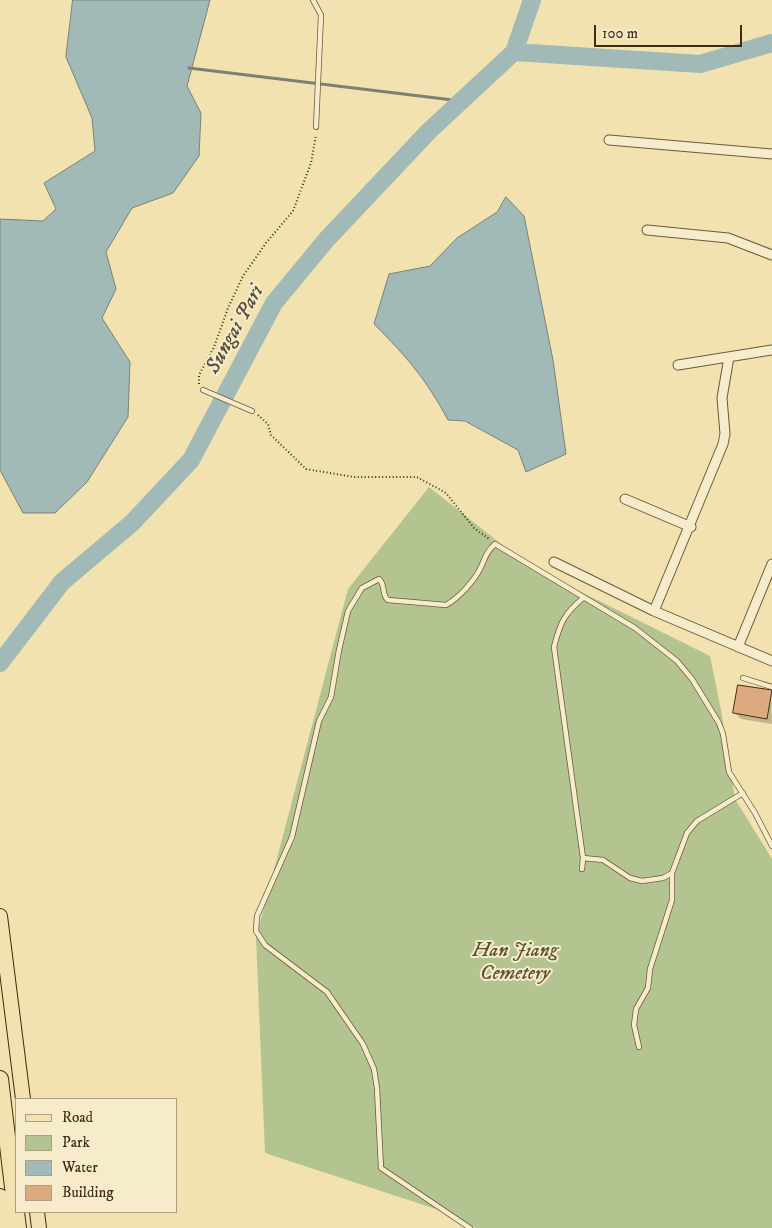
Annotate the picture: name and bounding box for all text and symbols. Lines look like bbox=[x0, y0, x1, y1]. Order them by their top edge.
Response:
scale bar bbox=[597, 15, 744, 47]
text: 100 m bbox=[602, 24, 638, 43]
water label: Sungai Pari bbox=[201, 281, 271, 379]
park label: Han Jiang Cemetery bbox=[472, 940, 558, 987]
legend bbox=[15, 1098, 178, 1213]
text: Road bbox=[62, 1108, 93, 1127]
text: Park bbox=[62, 1133, 90, 1152]
text: Water bbox=[62, 1158, 98, 1177]
text: Building bbox=[62, 1183, 114, 1202]

